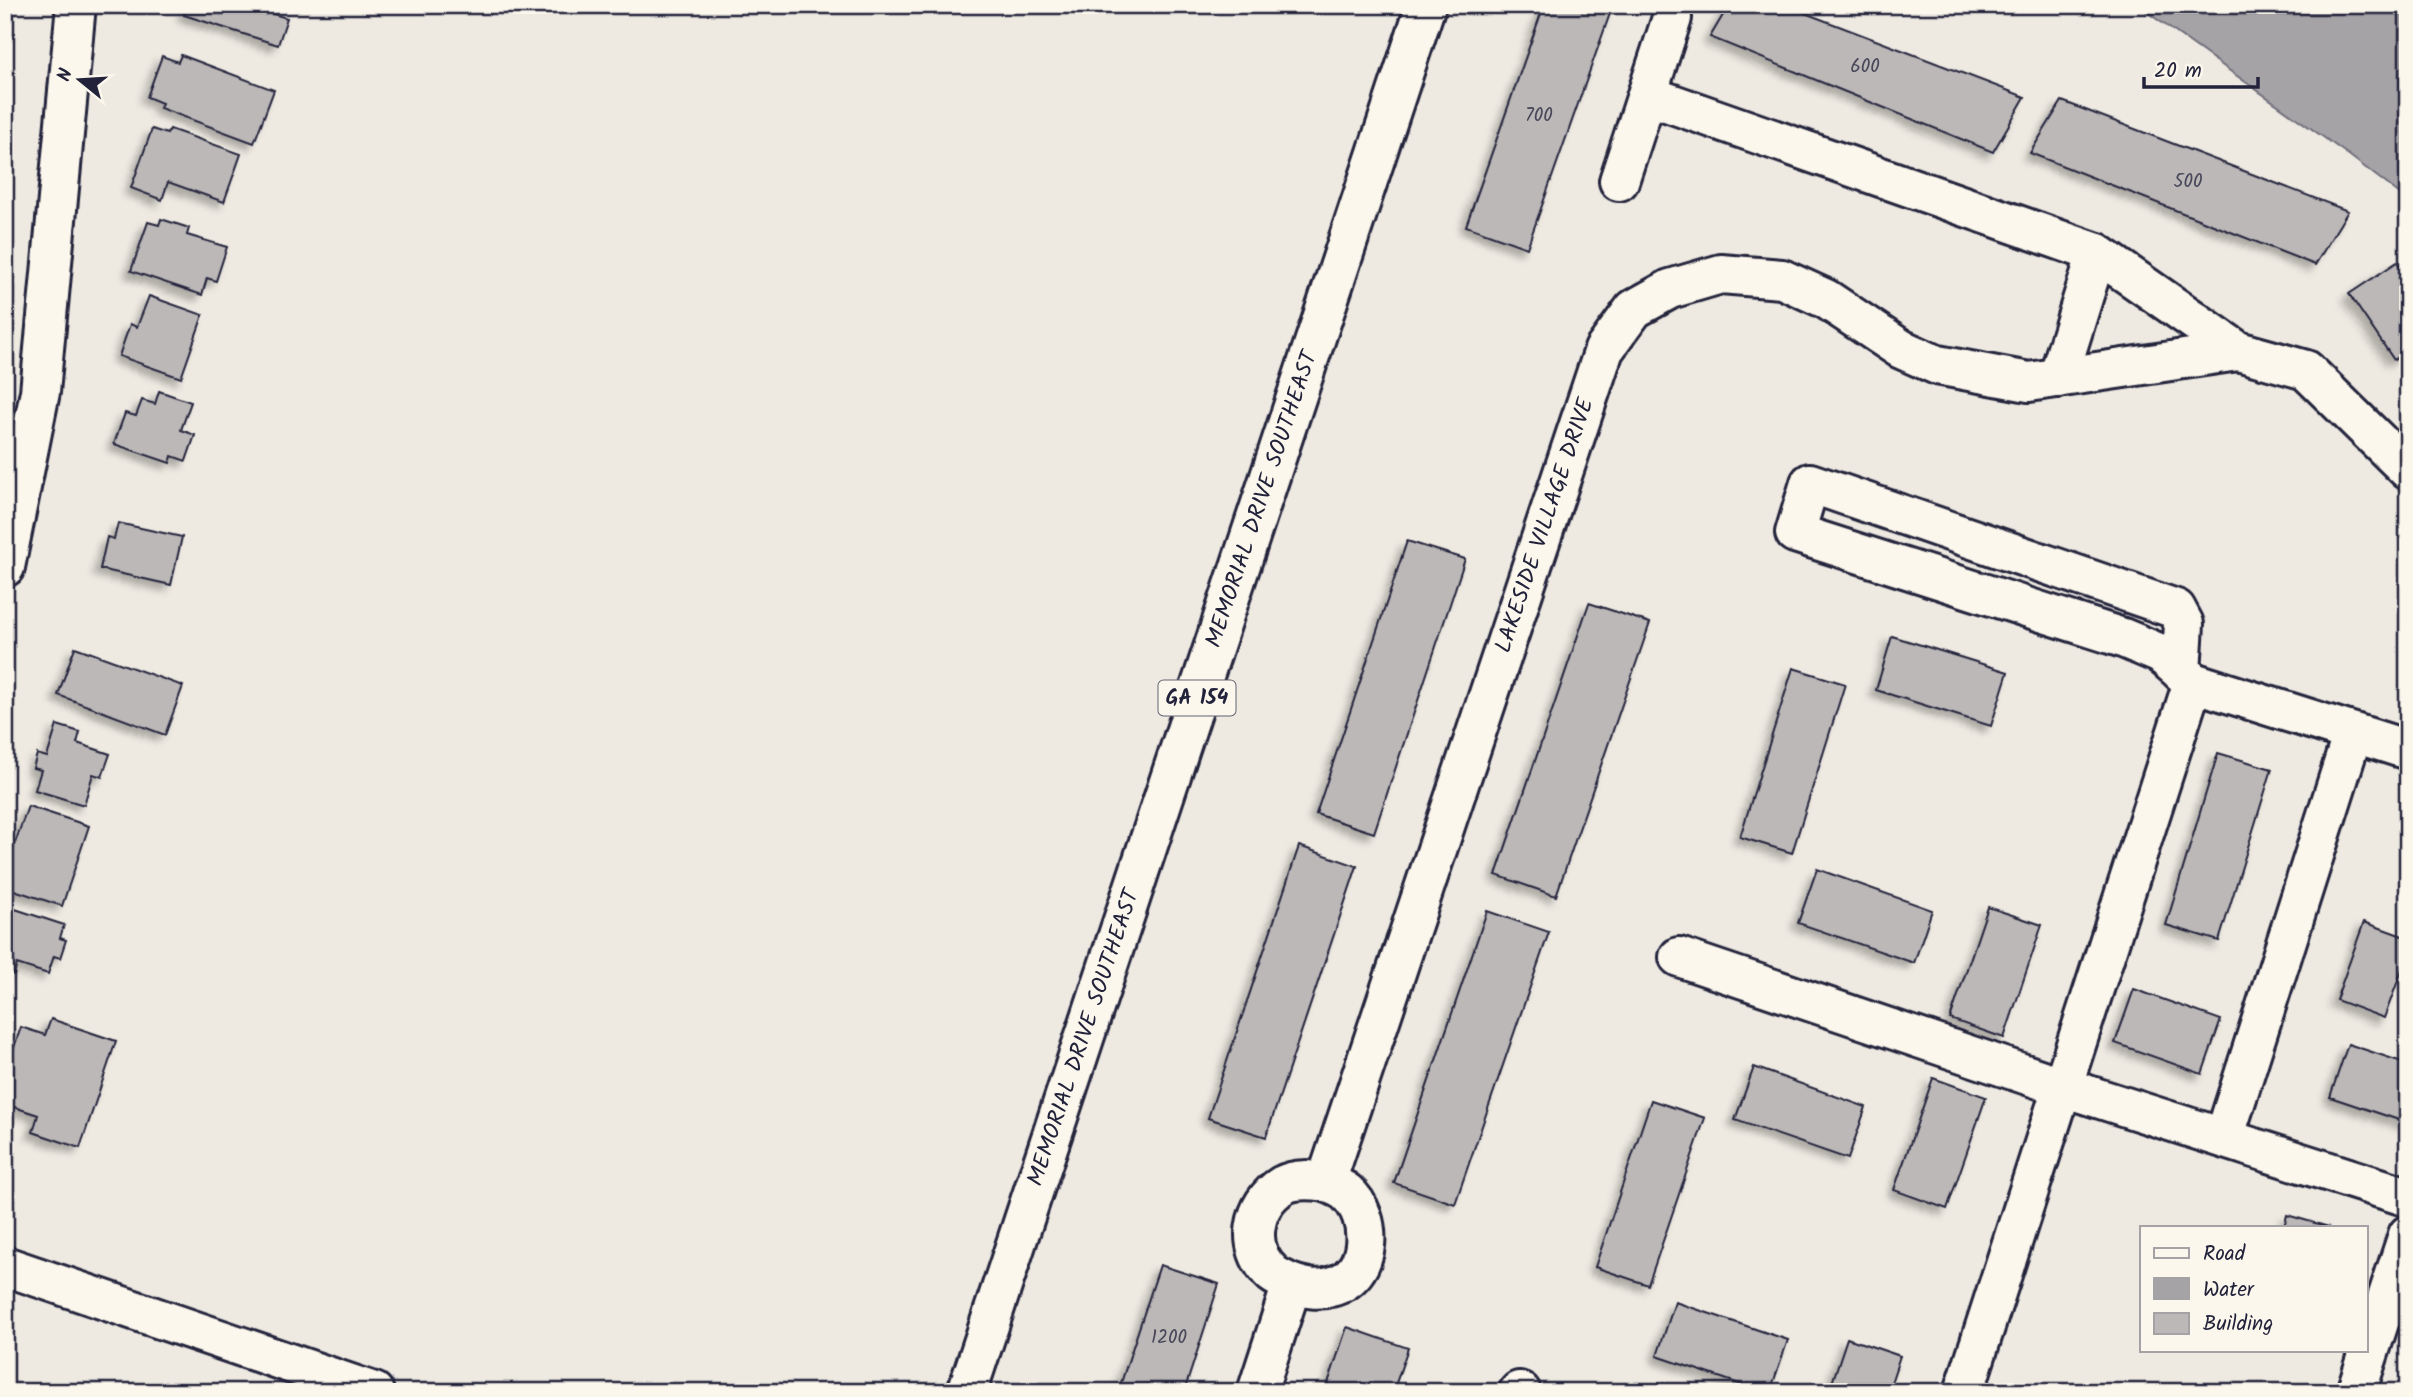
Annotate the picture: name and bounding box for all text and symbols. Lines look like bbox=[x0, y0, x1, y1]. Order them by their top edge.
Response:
north arrow bbox=[46, 46, 116, 116]
scale bar bbox=[2144, 46, 2257, 90]
house number: 600 bbox=[1850, 52, 1880, 82]
text: 20 m bbox=[2154, 55, 2202, 88]
text: N bbox=[50, 65, 82, 86]
house number: 700 bbox=[1525, 101, 1553, 131]
house number: 500 bbox=[2173, 167, 2203, 197]
street label: MEMORIAL DRIVE SOUTHEAST bbox=[1196, 345, 1329, 653]
street label: LAKESIDE VILLAGE DRIVE bbox=[1486, 393, 1605, 658]
road number: GA 154 bbox=[1158, 680, 1236, 716]
street label: MEMORIAL DRIVE SOUTHEAST bbox=[1018, 883, 1151, 1191]
legend bbox=[2140, 1226, 2368, 1352]
text: Road bbox=[2203, 1238, 2246, 1271]
text: Water bbox=[2203, 1274, 2255, 1307]
text: Building bbox=[2203, 1308, 2273, 1341]
house number: 1200 bbox=[1151, 1323, 1187, 1353]

